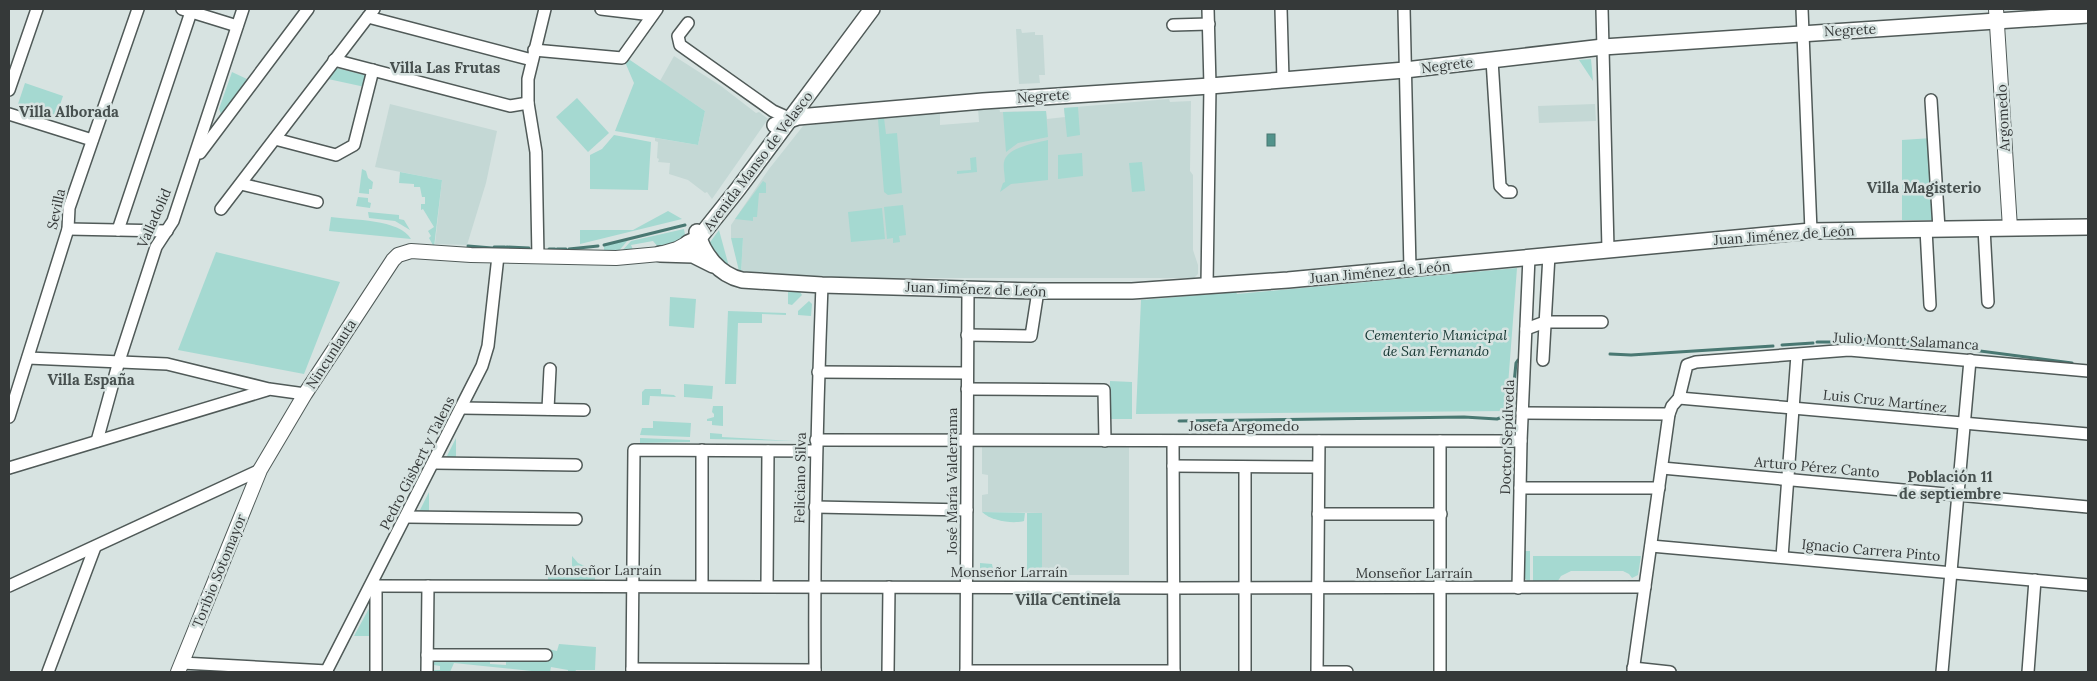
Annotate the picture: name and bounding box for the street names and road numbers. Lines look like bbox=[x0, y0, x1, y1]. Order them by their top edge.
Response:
street label: Negrete bbox=[1823, 20, 1877, 40]
street label: Negrete bbox=[1420, 53, 1474, 77]
street label: Argomedo bbox=[1992, 84, 2014, 153]
street label: Negrete bbox=[1016, 85, 1070, 107]
street label: Avenida Manso de Velasco bbox=[699, 87, 817, 235]
street label: Valladolid bbox=[132, 185, 175, 252]
street label: Sevilla bbox=[43, 187, 69, 231]
street label: Juan Jiménez de León bbox=[1712, 221, 1856, 249]
street label: Juan Jiménez de León bbox=[1308, 257, 1452, 287]
street label: Juan Jiménez de León bbox=[904, 278, 1047, 300]
street label: Nincunlauta bbox=[302, 316, 360, 392]
street label: Julio Montt Salamanca bbox=[1832, 328, 1979, 354]
street label: Doctor Sepúlveda bbox=[1496, 379, 1518, 495]
street label: Luis Cruz Martínez bbox=[1822, 386, 1948, 416]
street label: Pedro Gisbert y Talens bbox=[376, 393, 458, 533]
street label: José María Valderrama bbox=[943, 408, 961, 555]
street label: Josefa Argomedo bbox=[1188, 417, 1299, 435]
street label: Feliciano Silva bbox=[790, 432, 810, 524]
street label: Arturo Pérez Canto bbox=[1753, 452, 1880, 481]
street label: Toribio Sotomayor bbox=[188, 511, 250, 631]
street label: Ignacio Carrera Pinto bbox=[1801, 535, 1941, 565]
street label: Monseñor Larraín bbox=[544, 561, 662, 579]
street label: Monseñor Larraín bbox=[950, 563, 1068, 581]
street label: Monseñor Larraín bbox=[1355, 564, 1473, 582]

